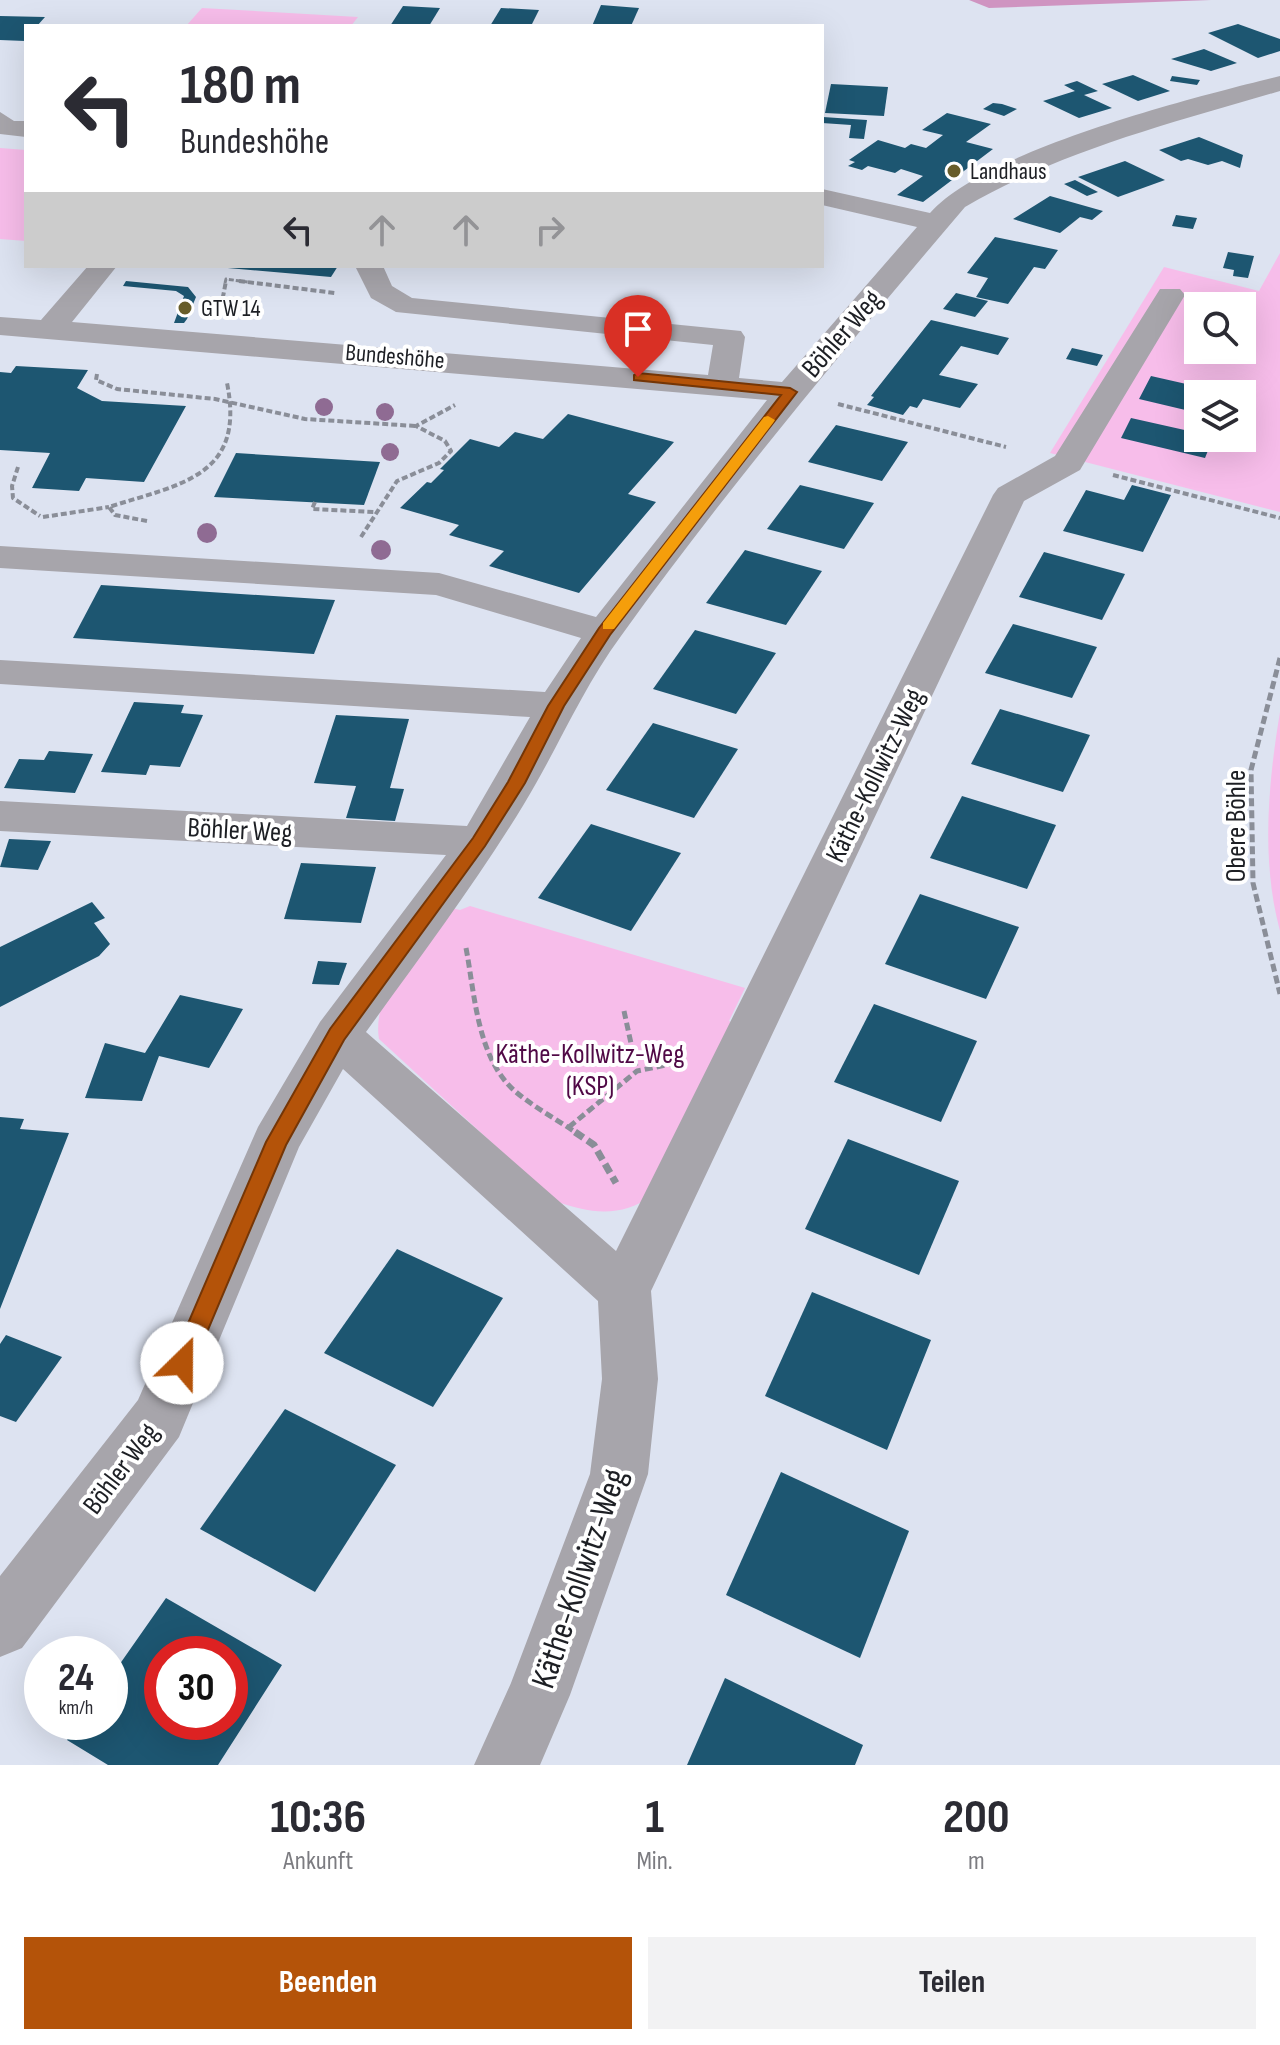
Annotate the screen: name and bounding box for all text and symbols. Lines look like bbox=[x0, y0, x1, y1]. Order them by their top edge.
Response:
text: 180 m bbox=[180, 53, 301, 120]
icon: left bbox=[48, 56, 152, 160]
text: Bundeshöhe bbox=[180, 121, 329, 164]
place label: Landhaus bbox=[970, 157, 1047, 186]
marker: Landhaus bbox=[945, 162, 963, 180]
icon: left bbox=[276, 208, 320, 252]
icon: ahead bbox=[360, 208, 404, 252]
icon: ahead bbox=[444, 208, 488, 252]
icon: right bbox=[528, 208, 572, 252]
street label: Böhler Weg bbox=[795, 283, 889, 385]
map controls bbox=[1184, 292, 1256, 452]
button: search bbox=[1184, 292, 1256, 364]
place label: GTW 14 bbox=[201, 294, 261, 323]
pin bbox=[604, 295, 672, 377]
marker: GTW 14 bbox=[176, 299, 194, 317]
icon: arrive bbox=[616, 307, 660, 351]
street label: Bundeshöhe bbox=[344, 338, 446, 375]
button: layers bbox=[1184, 380, 1256, 452]
street label: Käthe-Kollwitz-Weg bbox=[819, 683, 932, 868]
street label: Obere Böhle bbox=[1220, 770, 1253, 882]
street label: Böhler Weg bbox=[187, 811, 293, 850]
park label: Käthe-Kollwitz-Weg (KSP) bbox=[496, 1038, 684, 1103]
position arrow bbox=[140, 1321, 224, 1405]
street label: Böhler Weg bbox=[76, 1417, 166, 1521]
street label: Käthe-Kollwitz-Weg bbox=[523, 1463, 636, 1694]
speed limit sign: 30 bbox=[144, 1636, 248, 1740]
text: 24 bbox=[58, 1654, 94, 1702]
text: km/h bbox=[59, 1696, 93, 1720]
text: 10:36 bbox=[270, 1789, 366, 1846]
text: 1 bbox=[645, 1789, 664, 1846]
text: 200 bbox=[943, 1789, 1010, 1846]
text: Ankunft bbox=[283, 1846, 353, 1877]
text: Min. bbox=[636, 1846, 673, 1877]
text: m bbox=[968, 1846, 985, 1877]
button: Beenden bbox=[24, 1937, 632, 2029]
button: Teilen bbox=[648, 1937, 1256, 2029]

